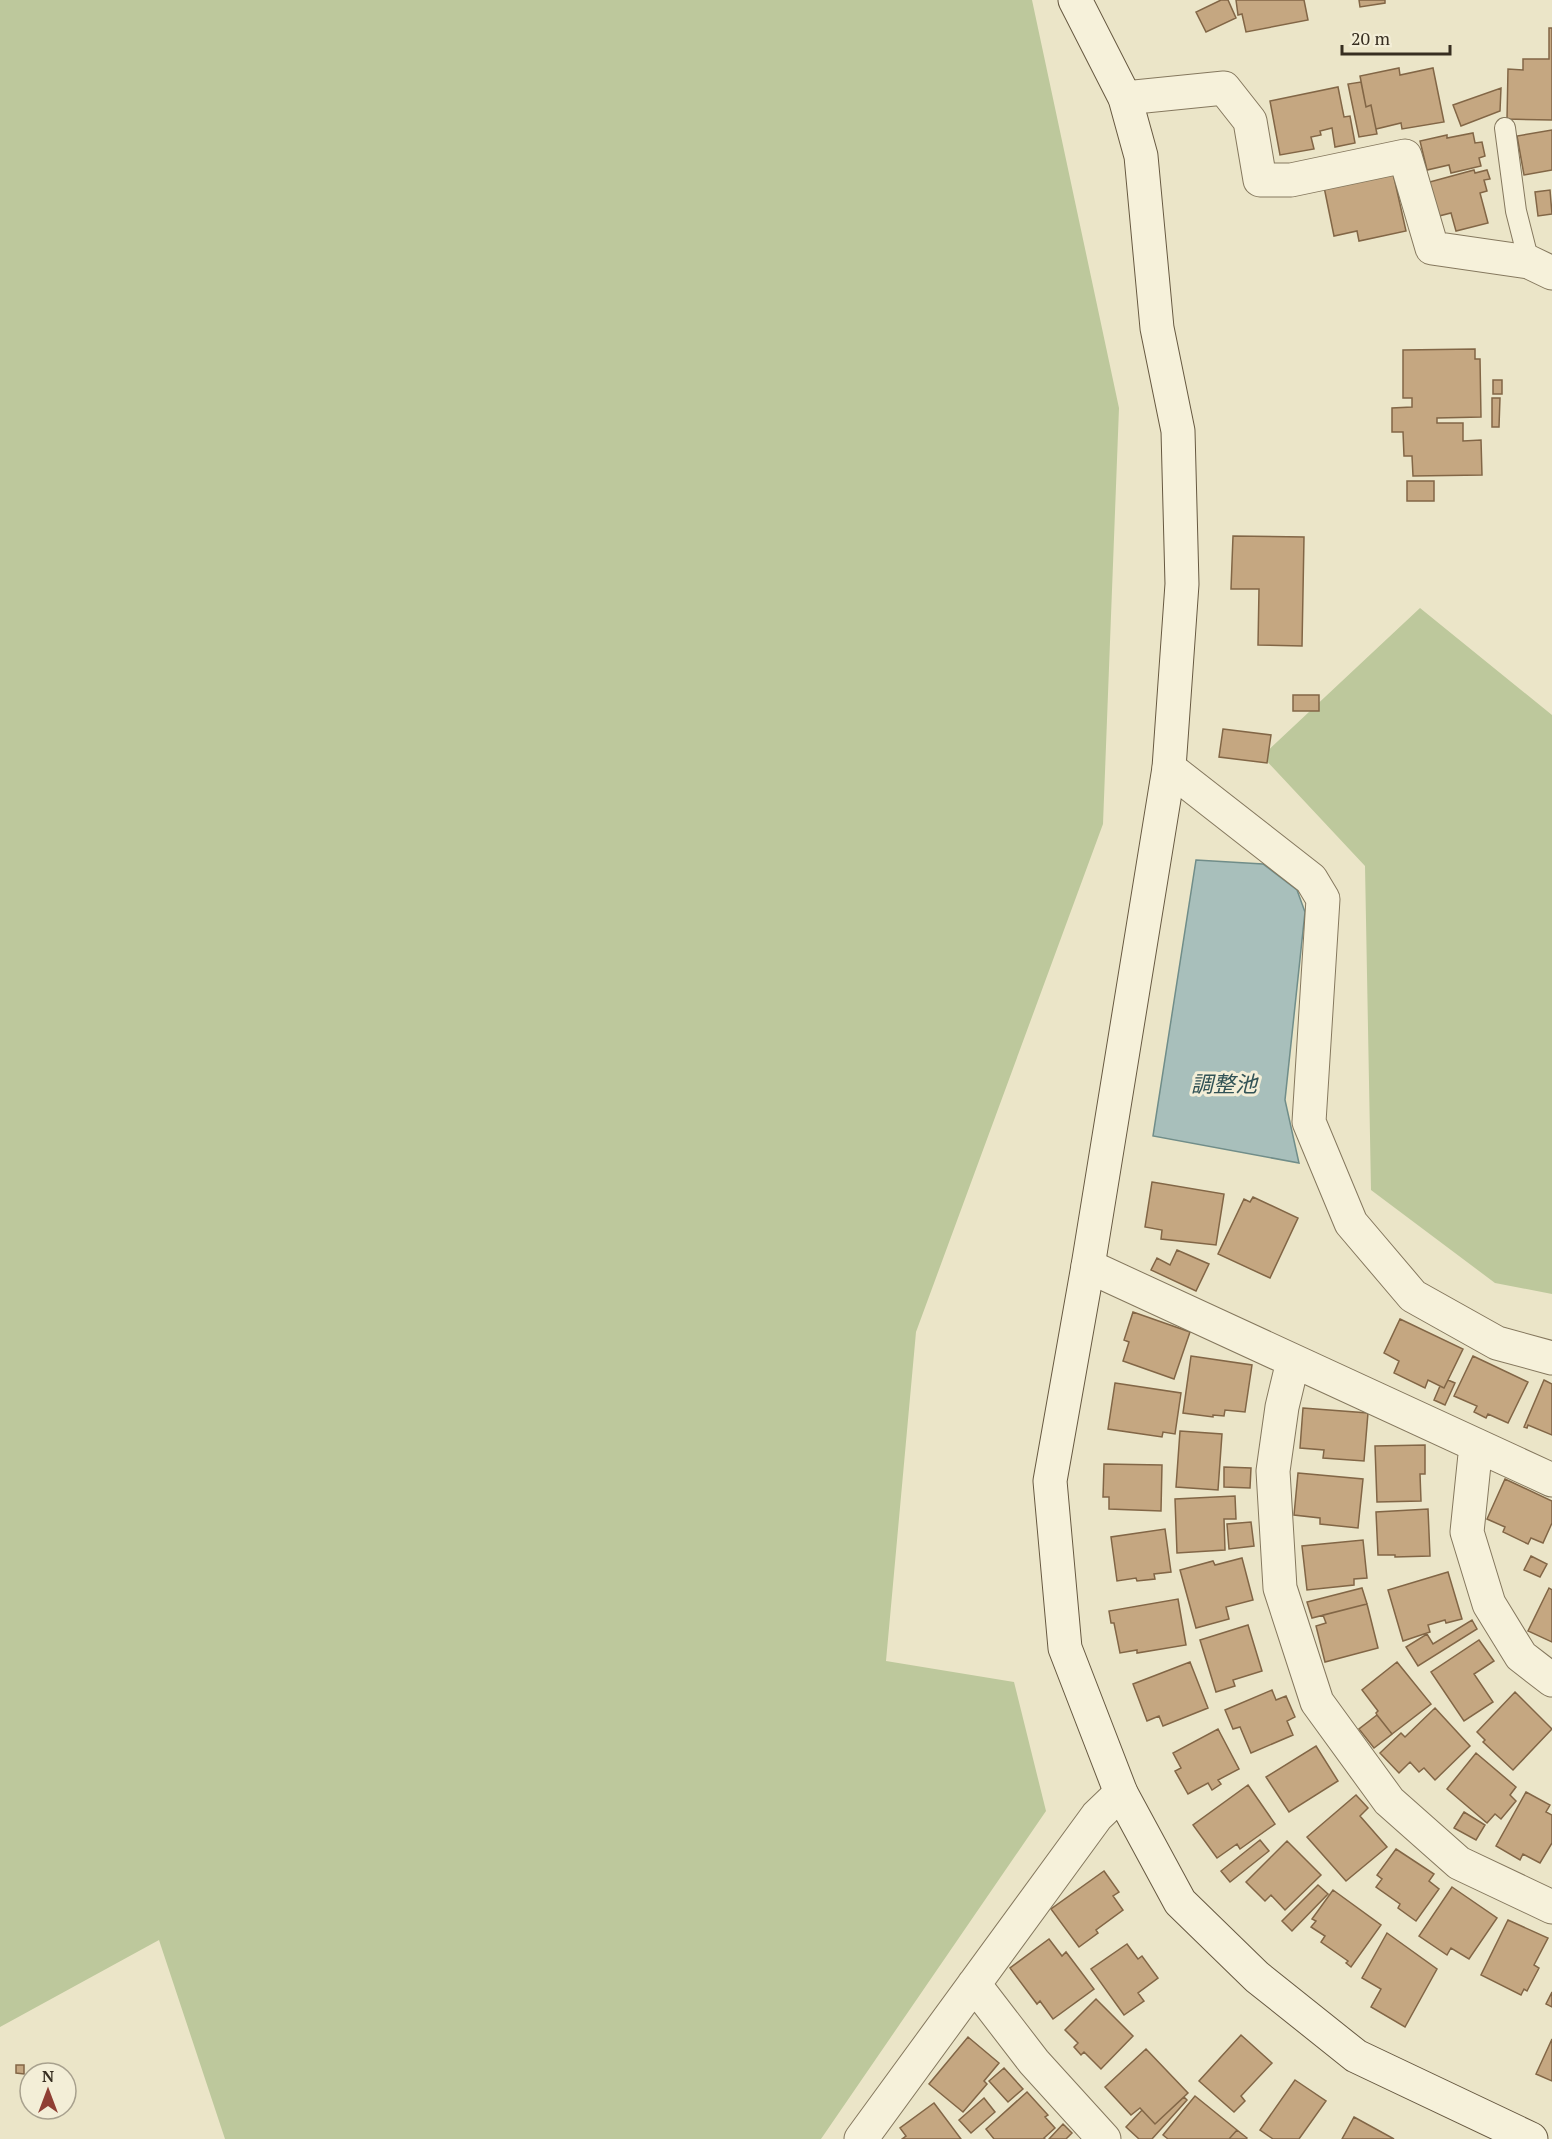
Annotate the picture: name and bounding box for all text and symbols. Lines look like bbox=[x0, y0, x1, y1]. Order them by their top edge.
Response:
scale bar bbox=[1342, 18, 1450, 56]
text: 20 m bbox=[1351, 26, 1391, 50]
water label: 調整池 bbox=[1191, 1069, 1259, 1098]
north arrow bbox=[18, 2061, 78, 2121]
text: N bbox=[42, 2065, 54, 2087]

